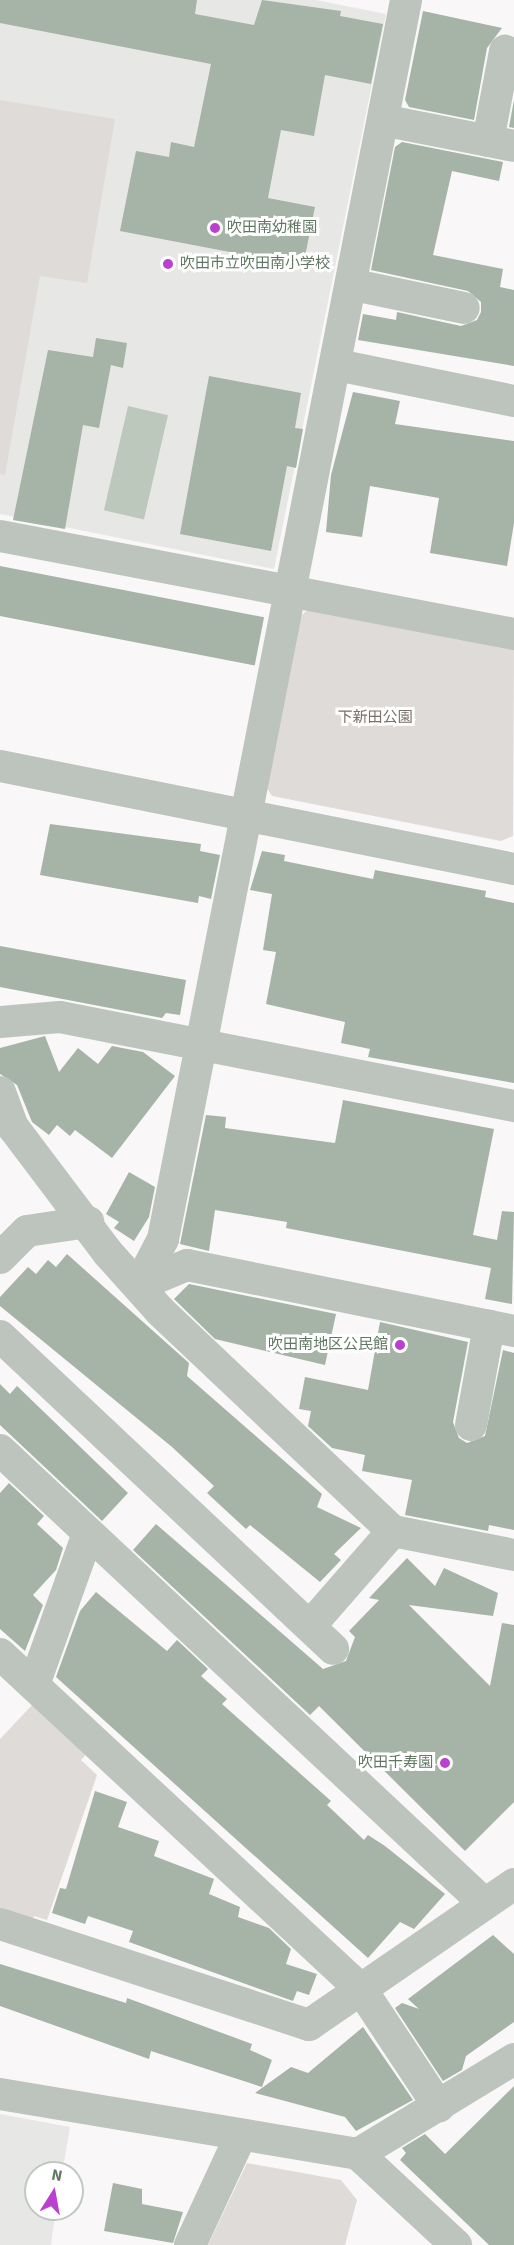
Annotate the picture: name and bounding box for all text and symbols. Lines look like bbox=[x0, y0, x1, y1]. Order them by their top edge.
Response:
place label: 吹田南幼稚園 bbox=[227, 219, 317, 237]
marker: 吹田南幼稚園 bbox=[208, 221, 222, 235]
place label: 吹田市立吹田南小学校 bbox=[180, 255, 330, 273]
marker: 吹田市立吹田南小学校 bbox=[161, 257, 175, 271]
park label: 下新田公園 bbox=[338, 709, 412, 727]
place label: 吹田南地区公民館 bbox=[268, 1336, 388, 1354]
marker: 吹田南地区公民館 bbox=[393, 1338, 407, 1352]
place label: 吹田千寿園 bbox=[358, 1754, 433, 1772]
marker: 吹田千寿園 bbox=[438, 1756, 452, 1770]
north arrow bbox=[24, 2161, 84, 2221]
text: N bbox=[50, 2163, 64, 2187]

